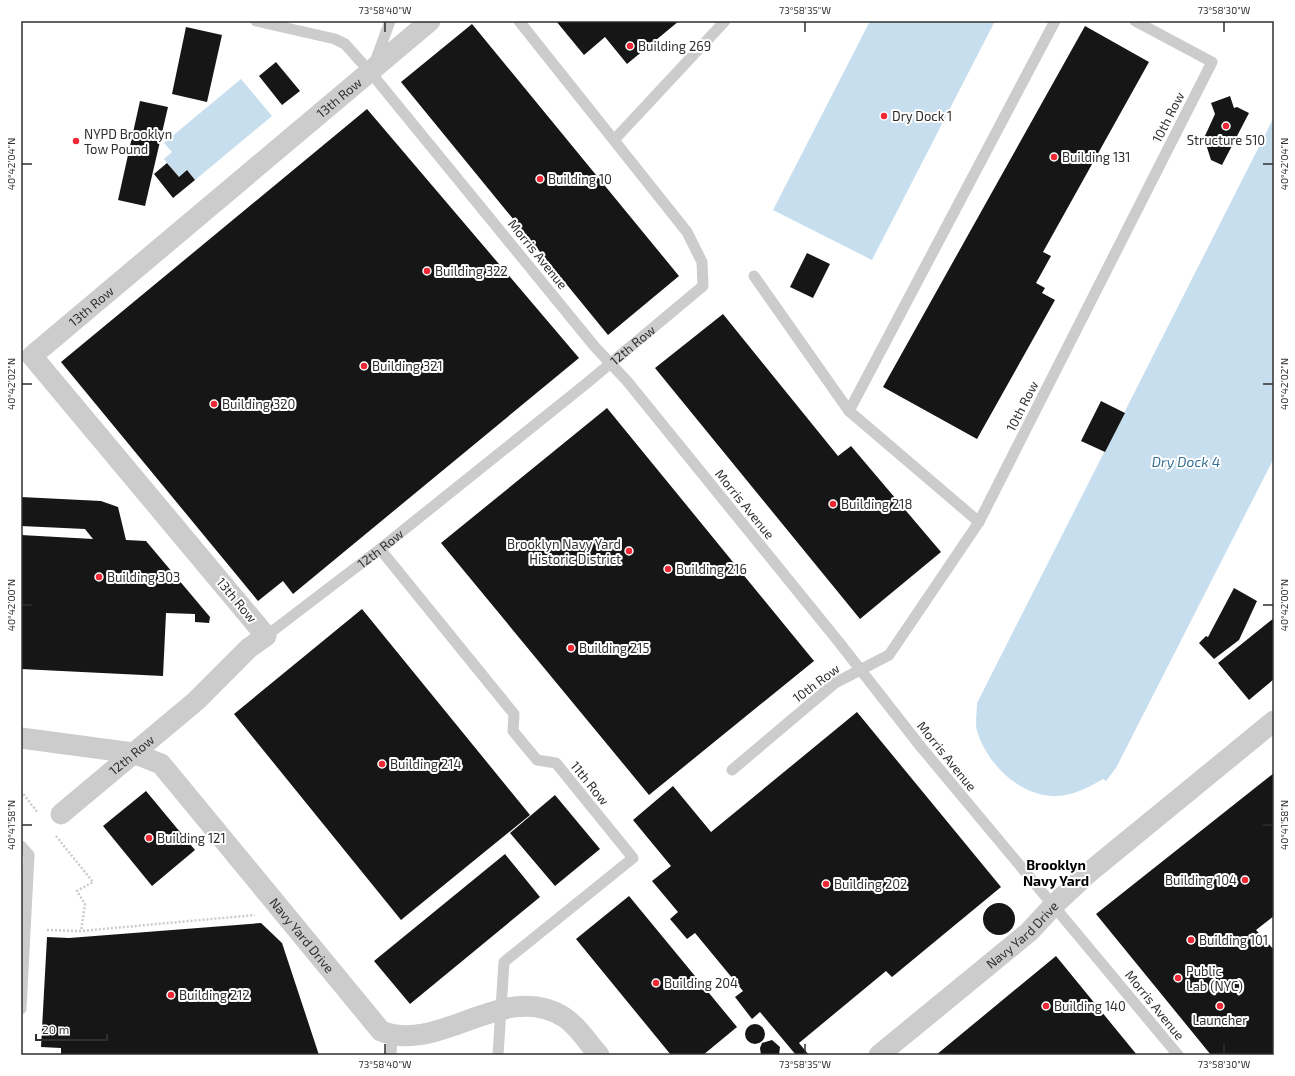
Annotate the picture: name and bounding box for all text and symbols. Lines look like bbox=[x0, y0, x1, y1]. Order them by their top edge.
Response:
text: 73°58'40"W bbox=[359, 4, 412, 16]
text: 73°58'35"W bbox=[779, 4, 831, 16]
text: 73°58'30"W bbox=[1198, 4, 1251, 16]
place label: Building 269 bbox=[638, 38, 711, 54]
marker: Building 269 bbox=[625, 41, 635, 51]
street label: 13th Row bbox=[313, 74, 365, 121]
street label: 10th Row bbox=[1149, 89, 1188, 145]
place label: Dry Dock 1 bbox=[892, 108, 952, 124]
marker: Dry Dock 1 bbox=[879, 111, 889, 121]
marker: Structure 510 bbox=[1221, 121, 1231, 131]
place label: NYPD Brooklyn Tow Pound bbox=[84, 126, 172, 157]
place label: Structure 510 bbox=[1187, 132, 1265, 148]
marker: NYPD Brooklyn Tow Pound bbox=[71, 136, 81, 146]
text: 40°42'04"N bbox=[5, 138, 17, 190]
text: 40°42'04"N bbox=[1278, 138, 1290, 190]
place label: Building 131 bbox=[1062, 149, 1131, 165]
marker: Building 131 bbox=[1049, 152, 1059, 162]
place label: Building 10 bbox=[548, 171, 612, 187]
marker: Building 10 bbox=[535, 174, 545, 184]
street label: Morris Avenue bbox=[505, 216, 571, 292]
place label: Building 322 bbox=[435, 263, 508, 279]
marker: Building 322 bbox=[422, 266, 432, 276]
street label: 13th Row bbox=[65, 283, 117, 330]
street label: 12th Row bbox=[607, 321, 659, 368]
text: 40°42'02"N bbox=[5, 358, 17, 410]
place label: Building 321 bbox=[372, 358, 443, 374]
text: 40°42'02"N bbox=[1278, 358, 1290, 410]
marker: Building 321 bbox=[359, 361, 369, 371]
street label: 10th Row bbox=[1003, 378, 1042, 434]
place label: Building 320 bbox=[222, 396, 295, 412]
marker: Building 320 bbox=[209, 399, 219, 409]
water label: Dry Dock 4 bbox=[1152, 453, 1220, 470]
street label: Morris Avenue bbox=[712, 466, 778, 542]
place label: Building 218 bbox=[841, 496, 912, 512]
marker: Building 218 bbox=[828, 499, 838, 509]
street label: 12th Row bbox=[354, 525, 407, 571]
place label: Brooklyn Navy Yard Historic District bbox=[507, 536, 621, 567]
marker: Brooklyn Navy Yard Historic District bbox=[624, 546, 634, 556]
place label: Building 216 bbox=[676, 561, 747, 577]
marker: Building 216 bbox=[663, 564, 673, 574]
place label: Building 303 bbox=[107, 569, 180, 585]
marker: Building 303 bbox=[94, 572, 104, 582]
street label: 13th Row bbox=[214, 574, 261, 626]
text: 40°42'00"N bbox=[5, 579, 17, 631]
text: 40°42'00"N bbox=[1278, 579, 1290, 631]
place label: Building 215 bbox=[579, 640, 649, 656]
marker: Building 215 bbox=[566, 643, 576, 653]
street label: 10th Row bbox=[789, 660, 843, 706]
street label: Morris Avenue bbox=[914, 718, 980, 794]
street label: 12th Row bbox=[106, 731, 158, 778]
place label: Building 214 bbox=[390, 756, 461, 772]
street label: 11th Row bbox=[567, 758, 613, 808]
marker: Building 214 bbox=[377, 759, 387, 769]
text: 40°41'58"N bbox=[5, 800, 17, 850]
text: 40°41'58"N bbox=[1278, 800, 1290, 850]
place label: Building 121 bbox=[157, 830, 226, 846]
marker: Building 121 bbox=[144, 833, 154, 843]
district label: Brooklyn Navy Yard bbox=[1023, 856, 1089, 889]
place label: Building 104 bbox=[1165, 872, 1237, 888]
marker: Building 104 bbox=[1240, 875, 1250, 885]
place label: Building 202 bbox=[834, 876, 907, 892]
marker: Building 202 bbox=[821, 879, 831, 889]
street label: Navy Yard Drive bbox=[267, 894, 338, 976]
street label: Navy Yard Drive bbox=[983, 898, 1062, 972]
place label: Building 101 bbox=[1199, 932, 1268, 948]
marker: Building 101 bbox=[1186, 935, 1196, 945]
place label: Public Lab (NYC) bbox=[1186, 963, 1243, 994]
street label: Morris Avenue bbox=[1122, 967, 1188, 1043]
marker: Public Lab (NYC) bbox=[1173, 973, 1183, 983]
place label: Building 204 bbox=[664, 975, 738, 991]
marker: Building 204 bbox=[651, 978, 661, 988]
place label: Building 212 bbox=[179, 987, 250, 1003]
marker: Building 212 bbox=[166, 990, 176, 1000]
place label: Building 140 bbox=[1054, 998, 1126, 1014]
marker: Building 140 bbox=[1041, 1001, 1051, 1011]
marker: Launcher bbox=[1215, 1001, 1225, 1011]
place label: Launcher bbox=[1193, 1012, 1247, 1028]
scale bar bbox=[36, 1016, 107, 1042]
text: 20 m bbox=[42, 1022, 69, 1036]
text: 73°58'40"W bbox=[359, 1058, 412, 1070]
text: 73°58'35"W bbox=[779, 1058, 831, 1070]
text: 73°58'30"W bbox=[1198, 1058, 1251, 1070]

